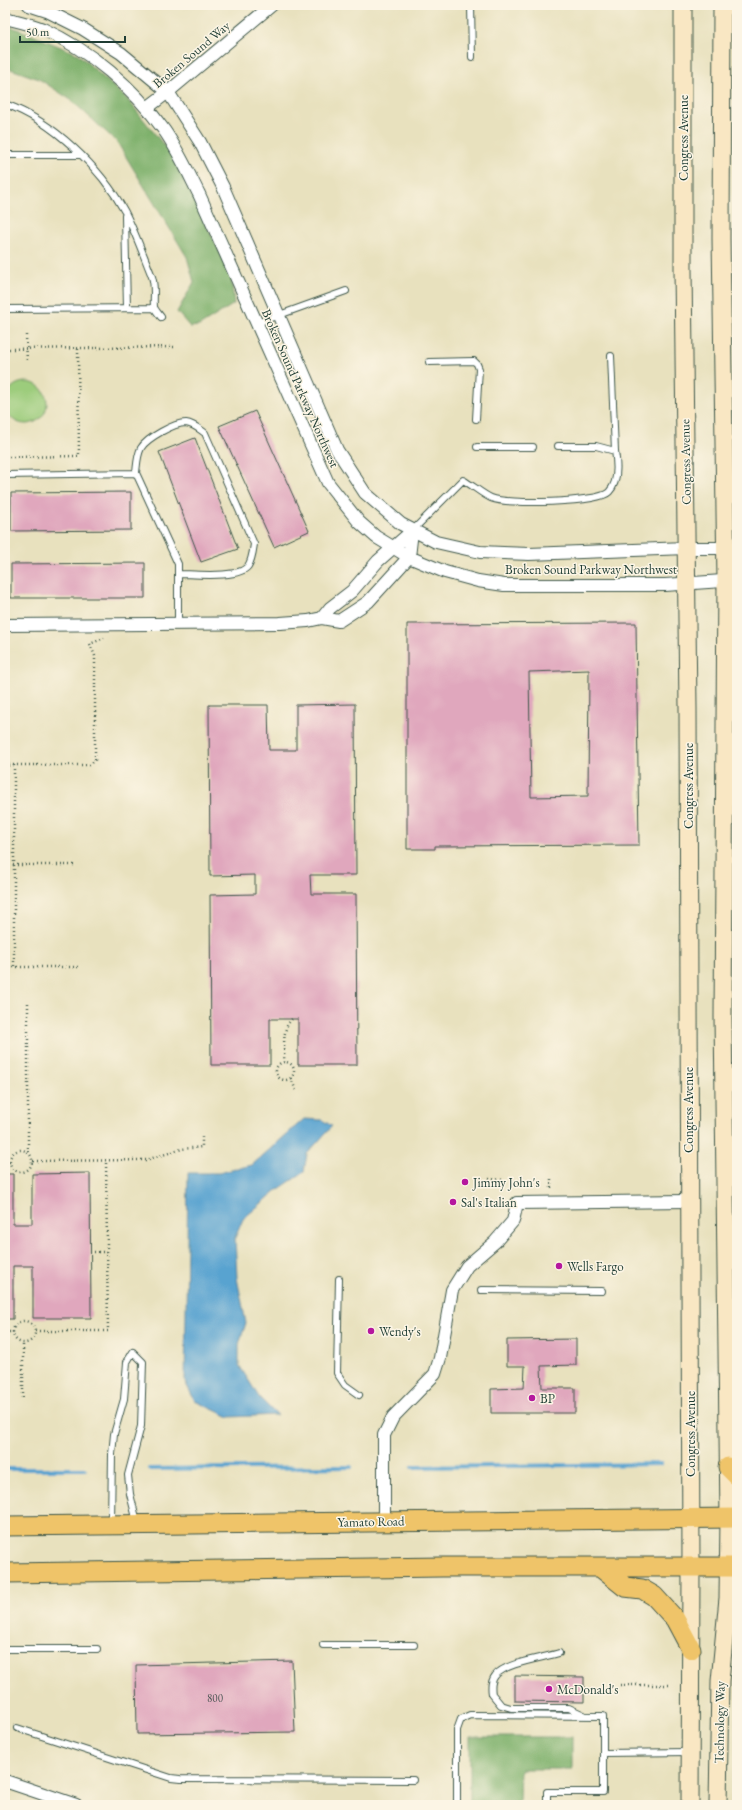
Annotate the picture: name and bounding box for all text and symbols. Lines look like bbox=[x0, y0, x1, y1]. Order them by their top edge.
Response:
street label: Broken Sound Way bbox=[149, 17, 234, 92]
scale bar bbox=[20, 18, 125, 44]
text: 50 m bbox=[26, 24, 50, 40]
street label: Congress Avenue bbox=[675, 95, 692, 181]
street label: Broken Sound Parkway Northwest bbox=[258, 306, 343, 470]
street label: Congress Avenue bbox=[676, 419, 695, 505]
street label: Broken Sound Parkway Northwest bbox=[505, 561, 677, 578]
street label: Congress Avenue bbox=[680, 743, 697, 829]
street label: Congress Avenue bbox=[680, 1067, 697, 1153]
place label: Jimmy John's bbox=[472, 1174, 540, 1191]
marker: Jimmy John's bbox=[460, 1177, 470, 1187]
place label: Sal's Italian bbox=[461, 1194, 517, 1211]
marker: Sal's Italian bbox=[448, 1197, 458, 1207]
place label: Wells Fargo bbox=[567, 1258, 624, 1275]
marker: Wells Fargo bbox=[554, 1261, 564, 1271]
place label: Wendy's bbox=[379, 1323, 421, 1340]
marker: Wendy's bbox=[366, 1326, 376, 1336]
place label: BP bbox=[540, 1390, 555, 1407]
street label: Congress Avenue bbox=[682, 1391, 699, 1477]
marker: BP bbox=[527, 1393, 537, 1403]
street label: Yamato Road bbox=[337, 1512, 405, 1531]
street label: Technology Way bbox=[710, 1680, 729, 1763]
place label: McDonald's bbox=[557, 1681, 619, 1698]
marker: McDonald's bbox=[544, 1684, 554, 1694]
house number: 800 bbox=[207, 1691, 223, 1705]

